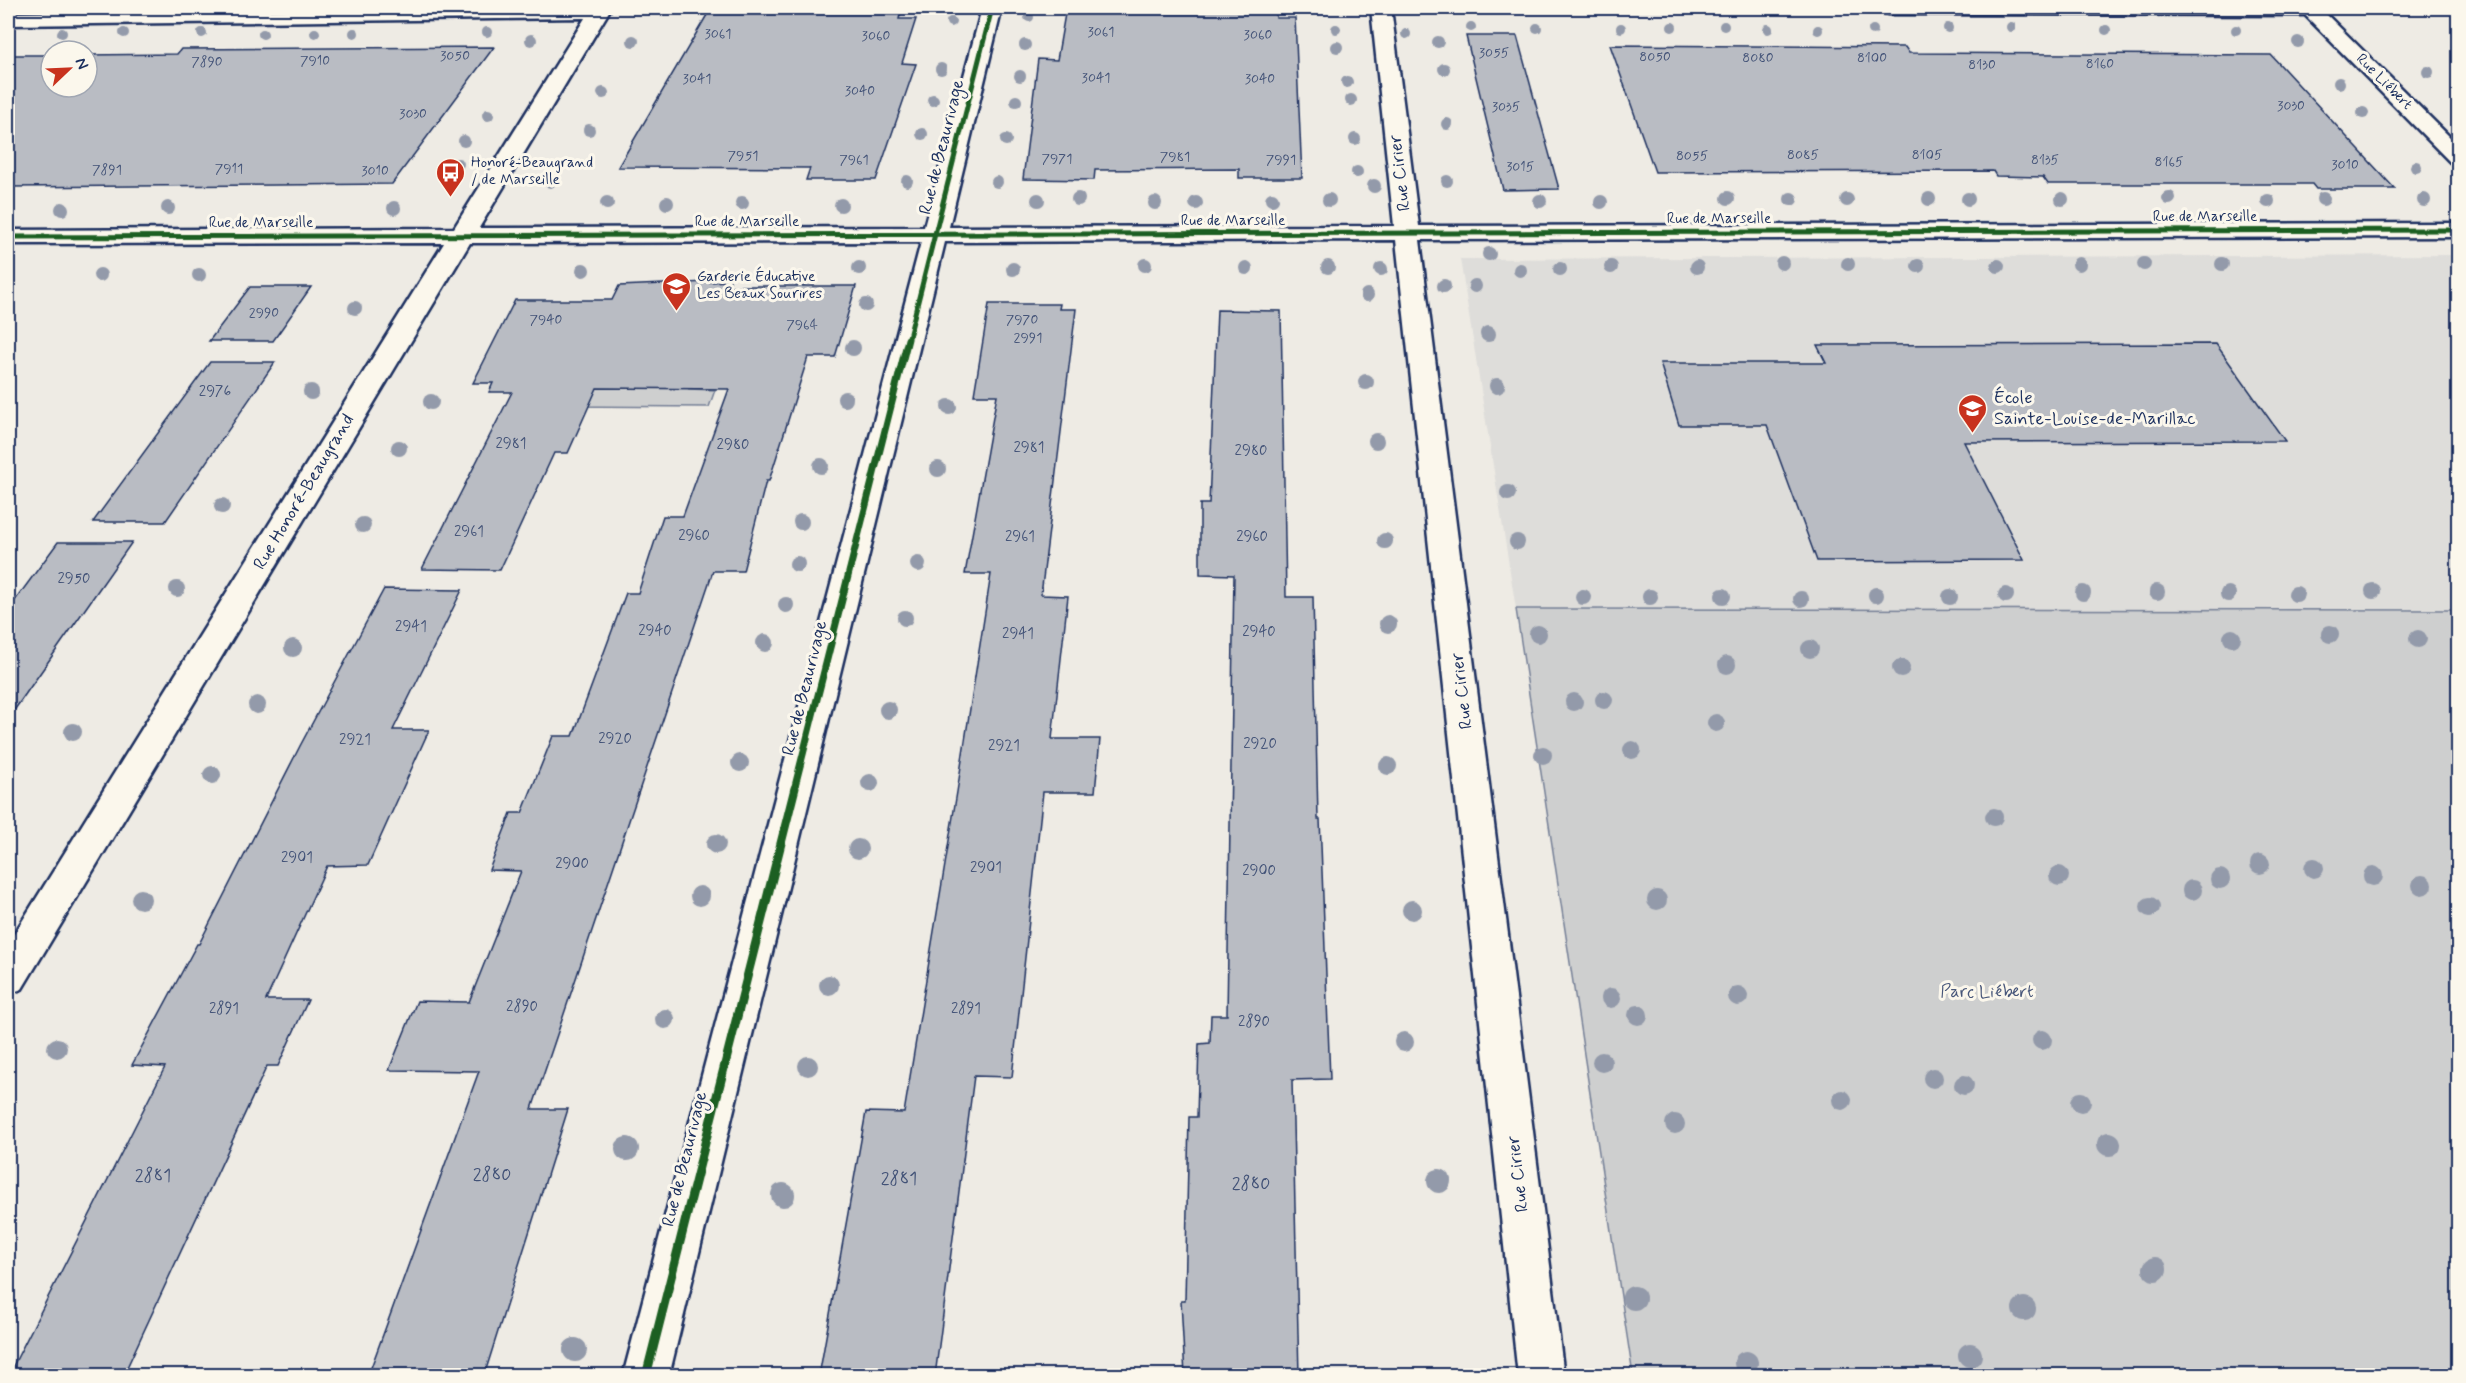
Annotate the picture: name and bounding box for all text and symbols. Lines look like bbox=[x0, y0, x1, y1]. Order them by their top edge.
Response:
house number: 3061 bbox=[1087, 23, 1115, 41]
house number: 3061 bbox=[704, 25, 732, 43]
house number: 3060 bbox=[1244, 26, 1273, 44]
house number: 3060 bbox=[862, 27, 891, 45]
north arrow bbox=[39, 39, 99, 99]
house number: 3055 bbox=[1479, 44, 1509, 62]
house number: 3050 bbox=[440, 47, 470, 65]
house number: 8050 bbox=[1639, 48, 1671, 66]
house number: 8080 bbox=[1742, 49, 1774, 67]
house number: 8100 bbox=[1857, 49, 1887, 67]
street label: Rue Liébert bbox=[2351, 49, 2417, 115]
house number: 7910 bbox=[300, 52, 330, 70]
house number: 7890 bbox=[191, 53, 223, 71]
text: N bbox=[70, 55, 93, 73]
house number: 8160 bbox=[2086, 55, 2114, 73]
house number: 8130 bbox=[1968, 56, 1996, 74]
house number: 3041 bbox=[1082, 69, 1110, 87]
house number: 3041 bbox=[683, 70, 711, 88]
house number: 3040 bbox=[1245, 70, 1275, 88]
street label: Rue de Beaurivage bbox=[914, 77, 971, 217]
house number: 3040 bbox=[845, 82, 875, 100]
house number: 3030 bbox=[2277, 97, 2305, 115]
house number: 3035 bbox=[1492, 98, 1520, 116]
house number: 3030 bbox=[399, 105, 427, 123]
street label: Rue Cirier bbox=[1383, 133, 1417, 213]
house number: 8085 bbox=[1787, 146, 1819, 164]
house number: 8105 bbox=[1912, 146, 1942, 164]
house number: 7951 bbox=[728, 147, 758, 165]
house number: 8055 bbox=[1676, 147, 1708, 165]
house number: 7981 bbox=[1160, 148, 1190, 166]
house number: 7971 bbox=[1042, 150, 1072, 168]
house number: 7961 bbox=[839, 151, 869, 169]
house number: 7991 bbox=[1266, 151, 1296, 169]
house number: 8135 bbox=[2031, 151, 2059, 169]
place label: Honoré-Beaugrand / de Marseille bbox=[471, 153, 593, 190]
house number: 8165 bbox=[2155, 153, 2183, 171]
bus stop icon: Honoré-Beaugrand / de Marseille bbox=[434, 156, 466, 198]
house number: 3010 bbox=[2331, 156, 2359, 174]
house number: 3015 bbox=[1506, 158, 1534, 176]
house number: 7911 bbox=[215, 160, 243, 178]
house number: 7891 bbox=[92, 161, 122, 179]
house number: 3010 bbox=[361, 162, 389, 180]
street label: Rue de Marseille bbox=[2153, 207, 2257, 227]
street label: Rue de Marseille bbox=[1667, 209, 1771, 229]
street label: Rue de Marseille bbox=[1181, 211, 1285, 231]
street label: Rue de Marseille bbox=[695, 212, 799, 232]
street label: Rue de Marseille bbox=[209, 213, 313, 233]
place label: Garderie Éducative Les Beaux Sourires bbox=[697, 266, 822, 304]
school or university icon: Garderie Éducative Les Beaux Sourires bbox=[660, 270, 692, 312]
house number: 2990 bbox=[249, 304, 279, 322]
house number: 7940 bbox=[530, 311, 563, 329]
house number: 7970 bbox=[1006, 311, 1038, 329]
house number: 7964 bbox=[786, 316, 818, 334]
house number: 2991 bbox=[1014, 329, 1042, 347]
house number: 2976 bbox=[199, 382, 231, 402]
place label: École Sainte-Louise-de-Marillac bbox=[1994, 386, 2196, 431]
school or university icon: École Sainte-Louise-de-Marillac bbox=[1957, 392, 1989, 434]
street label: Rue Honoré-Beaugrand bbox=[248, 410, 360, 574]
house number: 2981 bbox=[495, 434, 527, 454]
house number: 2980 bbox=[717, 435, 749, 455]
house number: 2981 bbox=[1013, 438, 1045, 458]
house number: 2980 bbox=[1235, 441, 1267, 461]
house number: 2961 bbox=[454, 522, 484, 542]
house number: 2960 bbox=[678, 526, 710, 546]
house number: 2961 bbox=[1005, 527, 1035, 547]
house number: 2960 bbox=[1236, 527, 1268, 547]
house number: 2950 bbox=[57, 569, 91, 589]
house number: 2941 bbox=[395, 617, 427, 637]
street label: Rue de Beaurivage bbox=[777, 618, 834, 758]
house number: 2940 bbox=[638, 621, 672, 641]
house number: 2940 bbox=[1242, 622, 1276, 642]
house number: 2941 bbox=[1002, 624, 1034, 644]
street label: Rue Cirier bbox=[1445, 651, 1479, 731]
house number: 2920 bbox=[598, 729, 632, 749]
house number: 2921 bbox=[339, 730, 371, 750]
house number: 2920 bbox=[1243, 734, 1277, 754]
house number: 2921 bbox=[988, 736, 1020, 756]
house number: 2901 bbox=[281, 848, 313, 868]
house number: 2900 bbox=[555, 854, 589, 874]
house number: 2901 bbox=[970, 858, 1002, 878]
house number: 2900 bbox=[1242, 861, 1276, 881]
park label: Parc Liébert bbox=[1940, 980, 2034, 1004]
house number: 2890 bbox=[506, 997, 538, 1017]
house number: 2891 bbox=[209, 999, 239, 1019]
house number: 2891 bbox=[951, 999, 981, 1019]
house number: 2890 bbox=[1238, 1012, 1270, 1032]
street label: Rue de Beaurivage bbox=[657, 1089, 714, 1229]
street label: Rue Cirier bbox=[1501, 1134, 1535, 1214]
house number: 2880 bbox=[473, 1163, 511, 1187]
house number: 2881 bbox=[135, 1164, 171, 1188]
house number: 2881 bbox=[881, 1167, 917, 1191]
house number: 2880 bbox=[1232, 1172, 1270, 1196]

